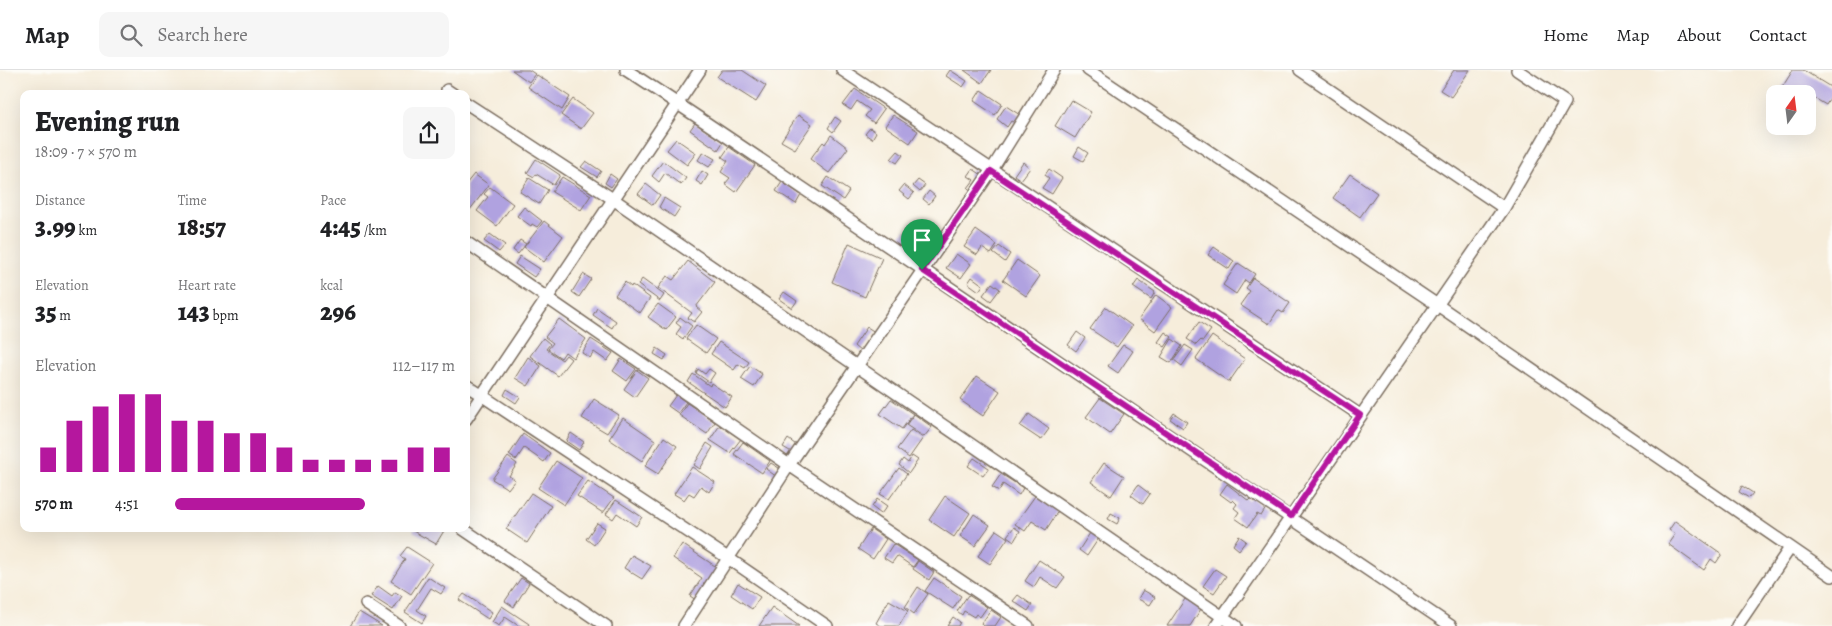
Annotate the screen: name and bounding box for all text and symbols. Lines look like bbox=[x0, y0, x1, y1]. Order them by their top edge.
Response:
search box bbox=[99, 12, 449, 57]
text: Map bbox=[25, 19, 69, 51]
icon: search bbox=[117, 21, 145, 49]
text: Search here bbox=[157, 22, 248, 48]
text: Home bbox=[1543, 23, 1588, 47]
text: Map bbox=[1616, 23, 1649, 47]
text: About bbox=[1677, 23, 1721, 47]
text: Contact bbox=[1749, 23, 1807, 47]
north arrow bbox=[1766, 85, 1816, 135]
map controls bbox=[1766, 85, 1816, 135]
text: Evening run bbox=[35, 103, 180, 141]
button: share bbox=[403, 107, 455, 159]
text: 18:09 · 7 × 570 m bbox=[35, 141, 137, 163]
text: Distance bbox=[35, 191, 85, 210]
text: Time bbox=[178, 191, 207, 210]
text: Pace bbox=[320, 191, 346, 210]
text: 3.99 bbox=[35, 210, 76, 244]
text: 18:57 bbox=[178, 210, 226, 244]
text: 4:45 bbox=[320, 210, 361, 244]
pin bbox=[901, 219, 943, 270]
text: km bbox=[76, 221, 97, 240]
text: /km bbox=[361, 221, 387, 240]
icon: arrive bbox=[908, 226, 936, 254]
text: Elevation bbox=[35, 276, 89, 295]
text: Heart rate bbox=[178, 276, 236, 295]
text: kcal bbox=[320, 276, 343, 295]
text: 35 bbox=[35, 295, 57, 329]
text: 143 bbox=[178, 295, 210, 329]
text: 296 bbox=[320, 295, 356, 329]
text: m bbox=[57, 306, 71, 325]
text: bpm bbox=[210, 306, 239, 325]
text: Elevation bbox=[35, 355, 96, 377]
text: 112–117 m bbox=[393, 355, 455, 377]
text: 570 m bbox=[35, 493, 73, 515]
text: 4:51 bbox=[115, 493, 138, 515]

